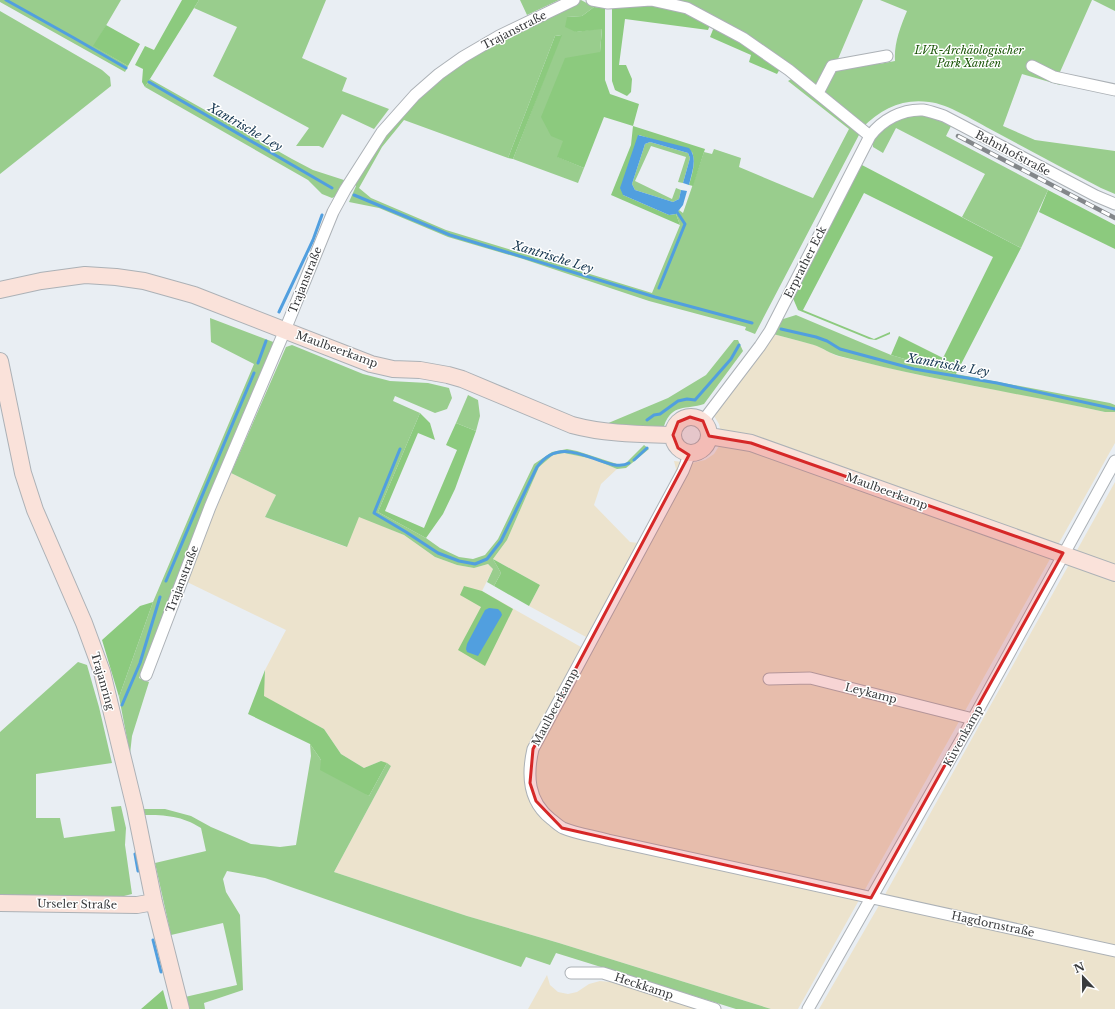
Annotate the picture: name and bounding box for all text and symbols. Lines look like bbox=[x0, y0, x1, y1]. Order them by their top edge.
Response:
street label: Trajanstraße bbox=[479, 8, 549, 52]
park label: LVR-Archäologischer Park Xanten bbox=[914, 43, 1024, 70]
water label: Xantrische Ley bbox=[205, 99, 286, 154]
street label: Bahnhofstraße bbox=[973, 127, 1053, 179]
street label: Erprather Eck bbox=[781, 224, 829, 300]
water label: Xantrische Ley bbox=[510, 237, 596, 276]
street label: Trajanstraße bbox=[285, 245, 325, 315]
street label: Maulbeerkamp bbox=[294, 328, 380, 370]
water label: Xantrische Ley bbox=[905, 350, 991, 379]
street label: Maulbeerkamp bbox=[844, 470, 930, 512]
street label: Trajanstraße bbox=[163, 543, 201, 615]
street label: Trajanring bbox=[88, 650, 118, 712]
street label: Maulbeerkamp bbox=[529, 666, 581, 748]
street label: Leykamp bbox=[843, 680, 899, 706]
street label: Küvenkamp bbox=[940, 703, 986, 769]
street label: Urseler Straße bbox=[37, 896, 117, 912]
street label: Hagdornstraße bbox=[950, 908, 1036, 940]
north arrow bbox=[1063, 957, 1103, 997]
text: N bbox=[1072, 959, 1087, 976]
street label: Heckkamp bbox=[613, 970, 675, 1002]

